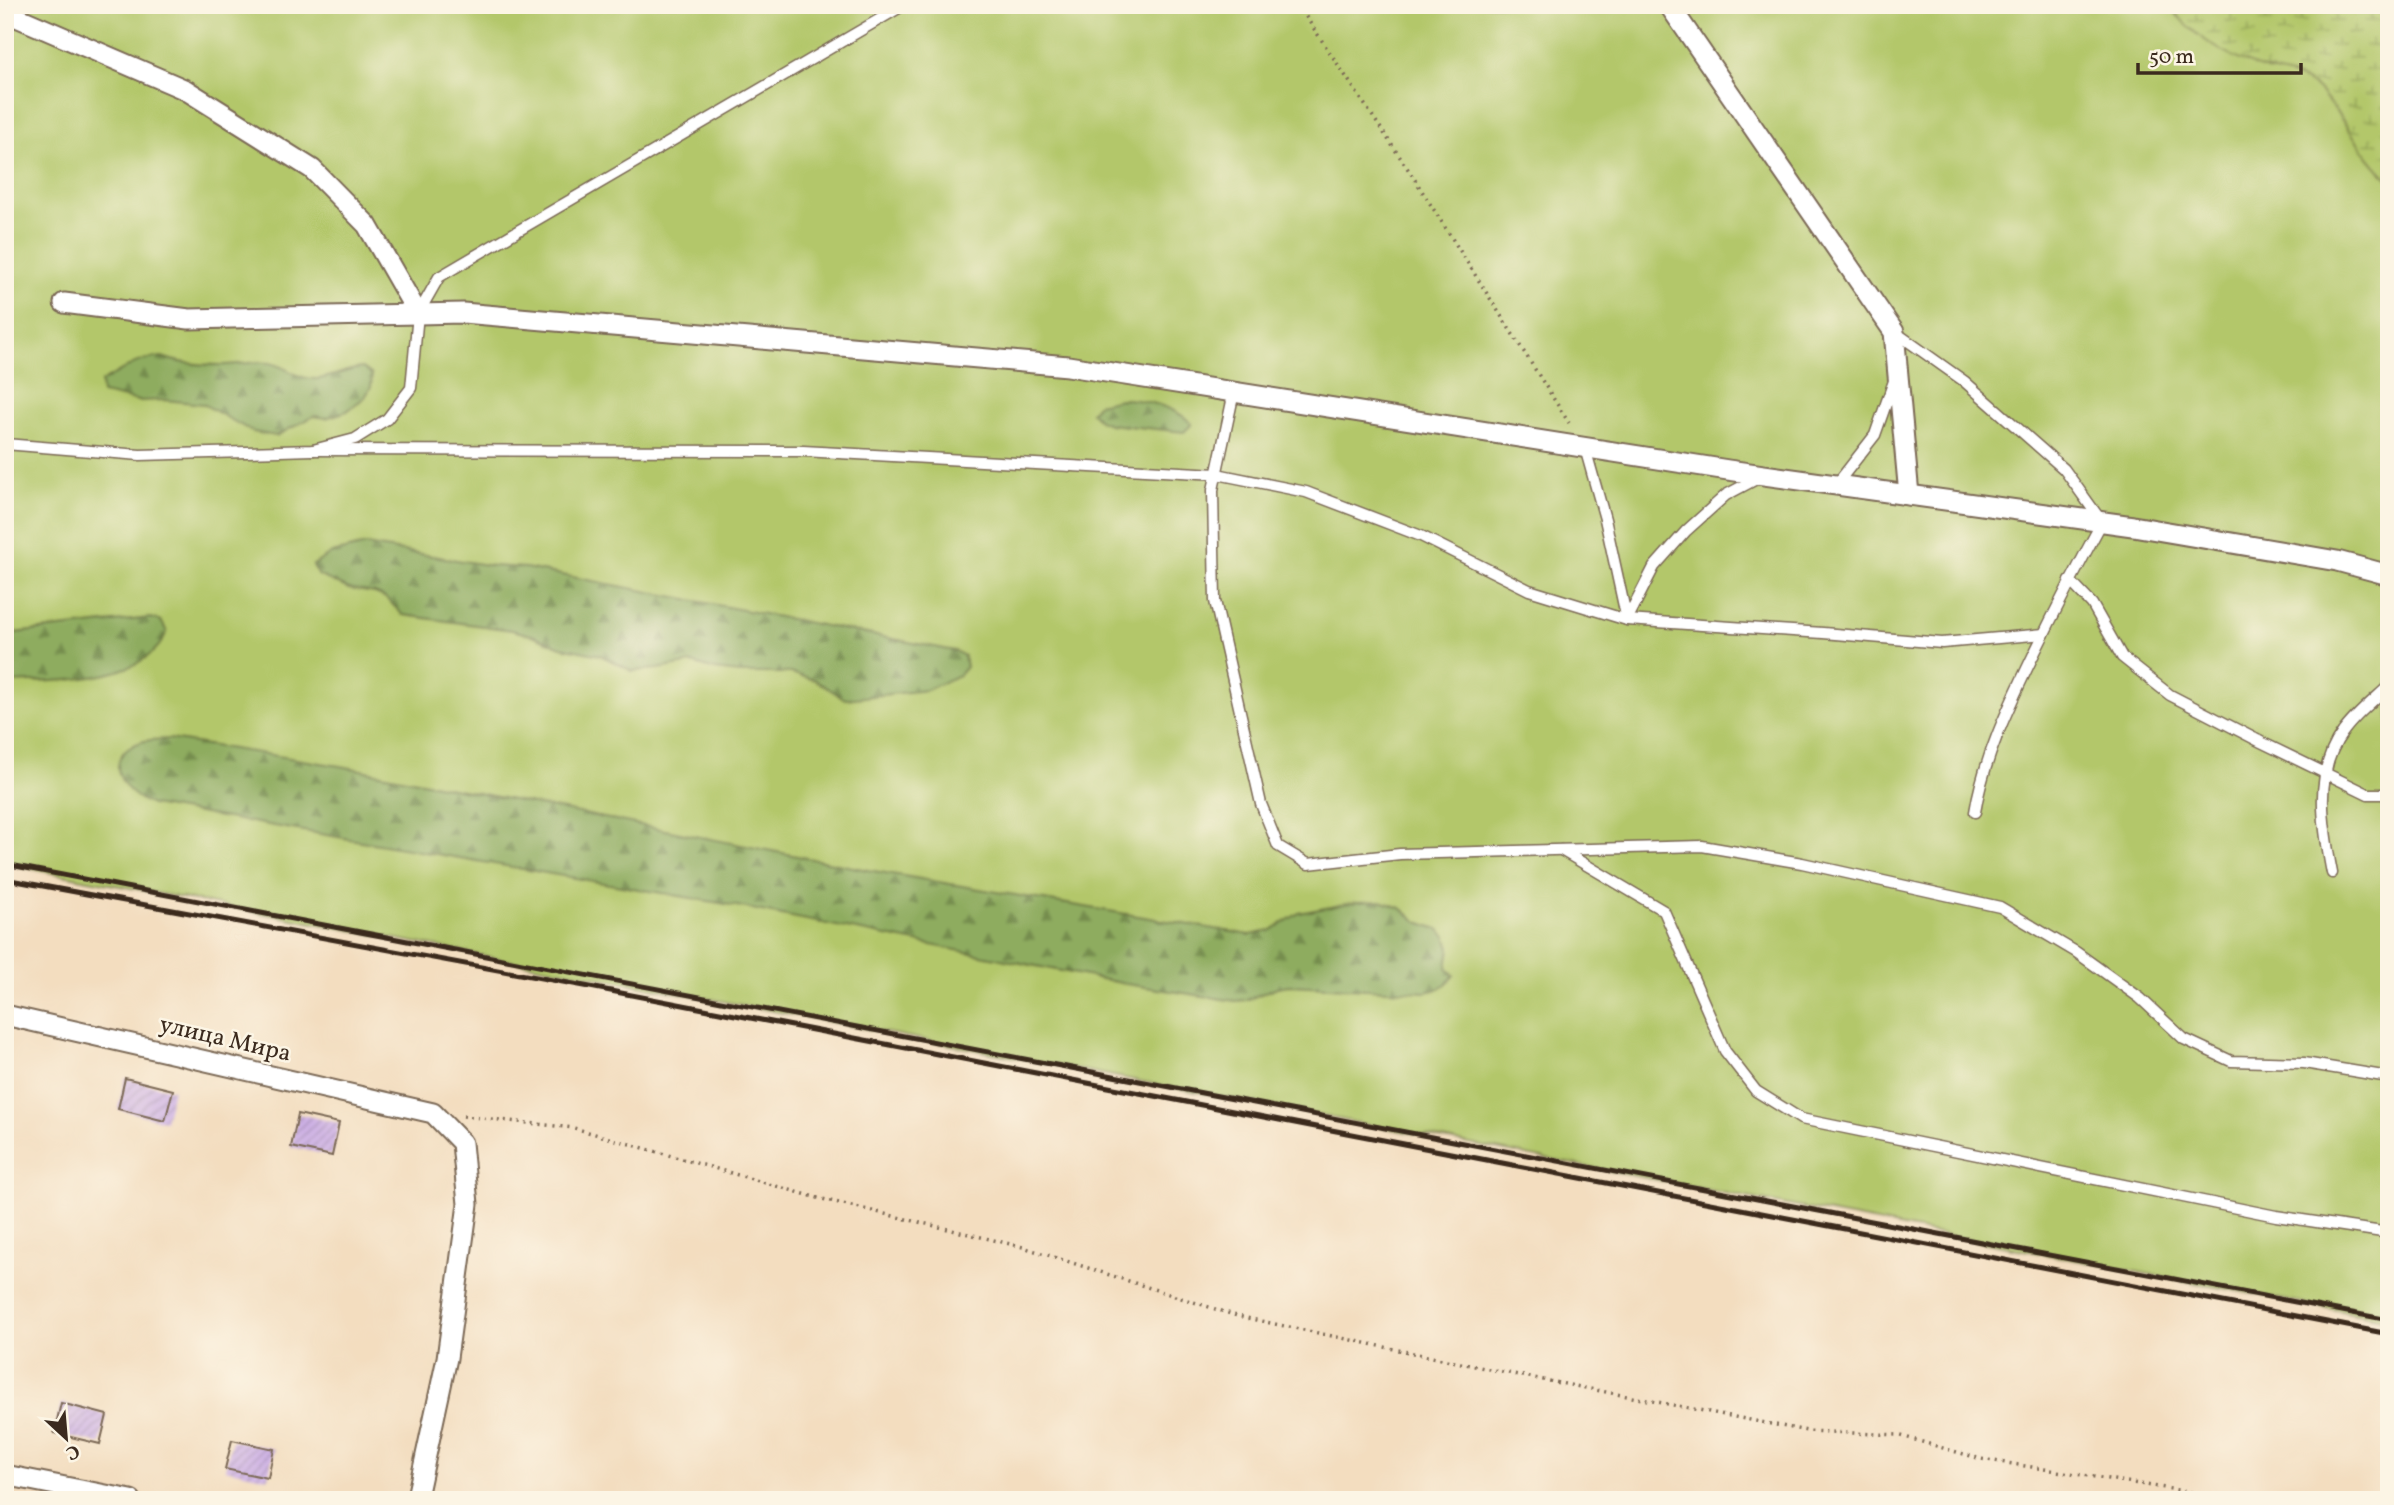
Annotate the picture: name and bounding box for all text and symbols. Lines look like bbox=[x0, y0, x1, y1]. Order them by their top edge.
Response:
scale bar bbox=[2138, 32, 2301, 76]
text: 50 m bbox=[2149, 43, 2194, 72]
street label: улица Мира bbox=[156, 1008, 294, 1072]
north arrow bbox=[32, 1404, 102, 1474]
text: С bbox=[61, 1437, 84, 1466]

